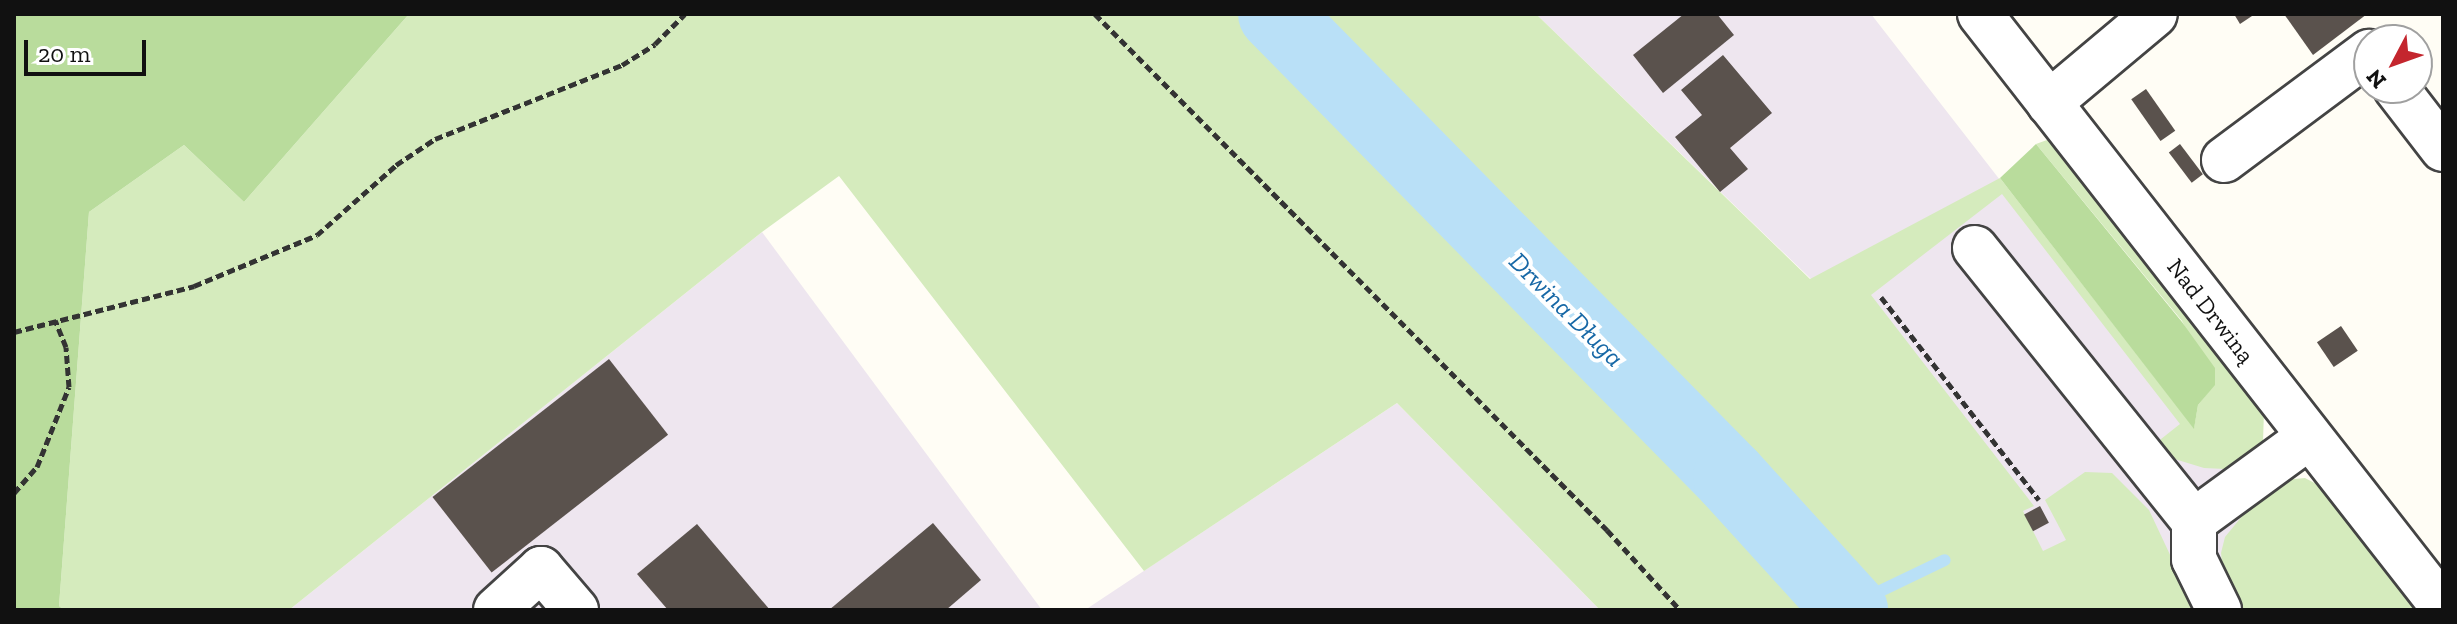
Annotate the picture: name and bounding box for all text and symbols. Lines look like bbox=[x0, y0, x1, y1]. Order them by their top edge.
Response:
scale bar bbox=[28, 24, 150, 74]
north arrow bbox=[2353, 24, 2433, 104]
text: 20 m bbox=[38, 39, 90, 68]
text: N bbox=[2360, 64, 2392, 94]
water label: Drwina Długa bbox=[1502, 246, 1630, 374]
street label: Nad Drwiną bbox=[2161, 253, 2261, 369]

